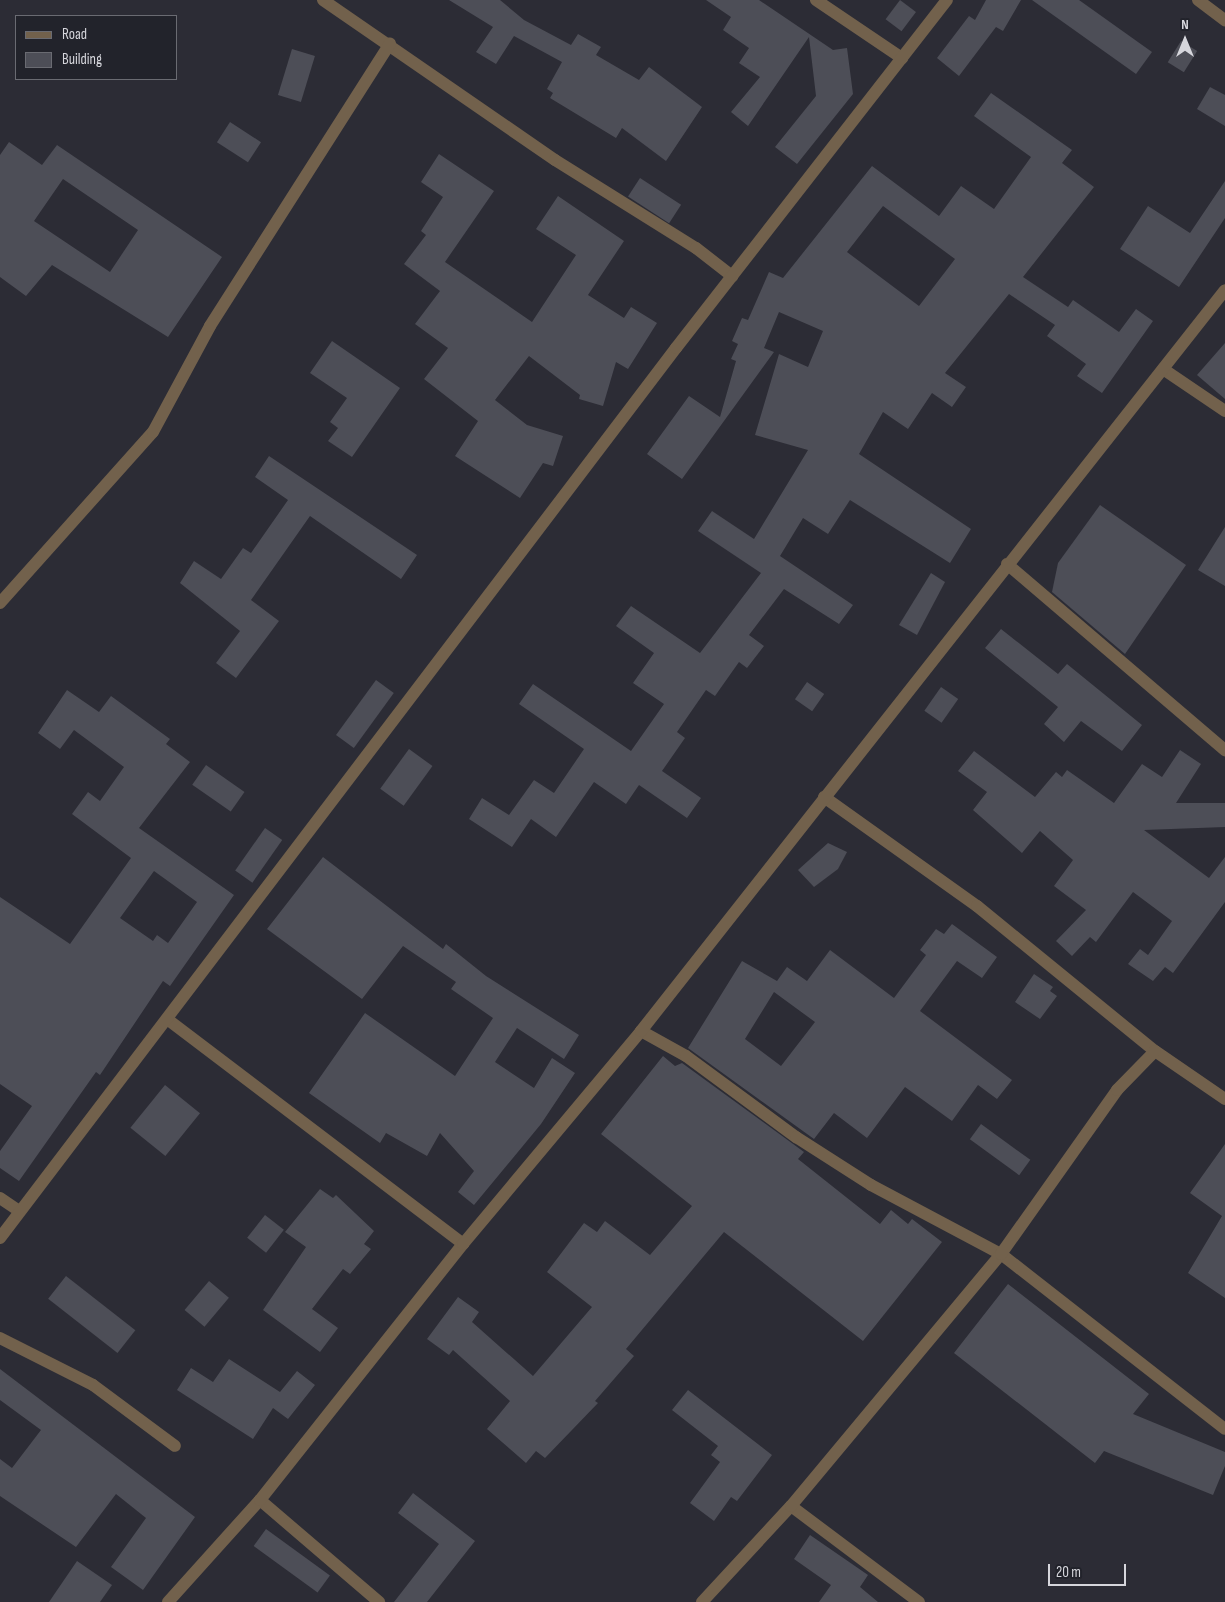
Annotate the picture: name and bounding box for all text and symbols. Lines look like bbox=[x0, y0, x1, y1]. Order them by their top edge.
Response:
legend bbox=[15, 15, 178, 80]
north arrow bbox=[1160, 15, 1210, 65]
text: N bbox=[1181, 16, 1189, 33]
text: Road bbox=[62, 25, 87, 44]
text: Building bbox=[62, 50, 102, 69]
scale bar bbox=[1050, 1554, 1128, 1586]
text: 20 m bbox=[1056, 1563, 1081, 1582]

